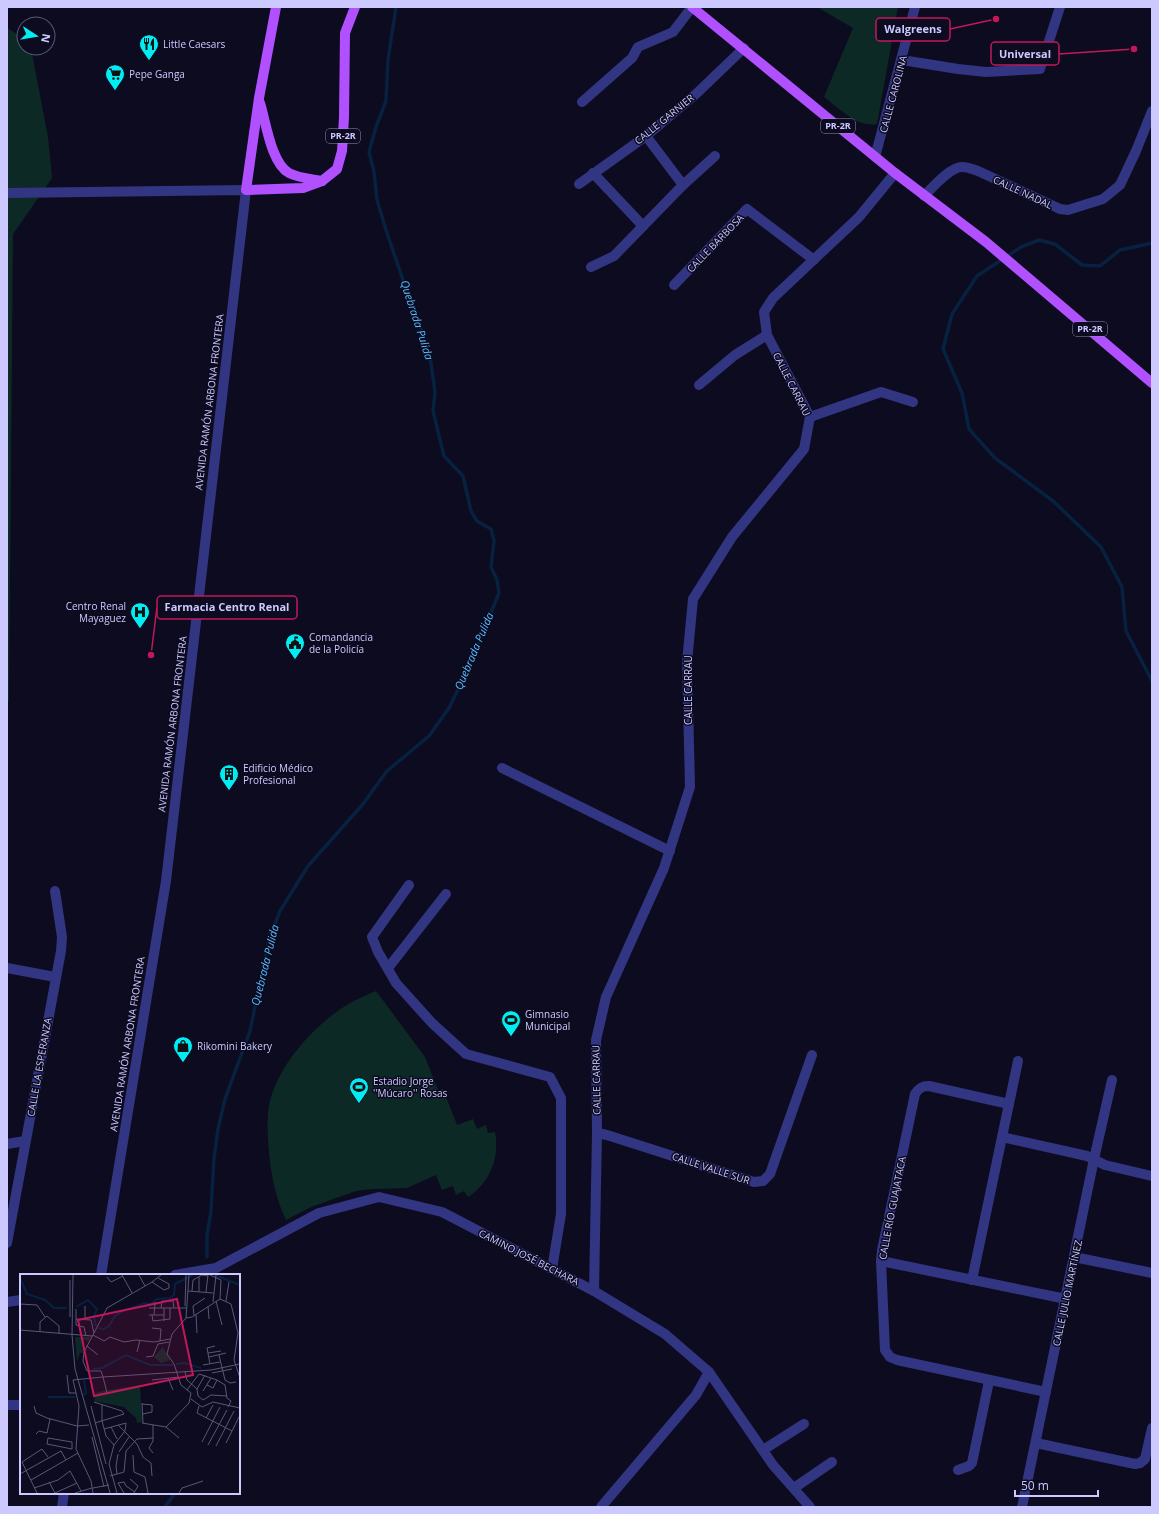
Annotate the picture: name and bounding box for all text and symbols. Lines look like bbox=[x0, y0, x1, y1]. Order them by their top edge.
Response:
north arrow bbox=[16, 16, 56, 56]
callout: Walgreens bbox=[876, 18, 950, 41]
text: Walgreens bbox=[884, 21, 942, 36]
text: N bbox=[38, 32, 55, 44]
restaurant icon: Little Caesars bbox=[138, 33, 160, 61]
place label: Little Caesars bbox=[163, 37, 225, 51]
callout: Universal bbox=[991, 42, 1059, 65]
text: Universal bbox=[999, 46, 1051, 61]
street label: CALLE CAROLINA bbox=[876, 53, 910, 134]
supermarket icon: Pepe Ganga bbox=[104, 63, 126, 91]
place label: Pepe Ganga bbox=[129, 67, 185, 81]
street label: CALLE GARNIER bbox=[631, 91, 697, 147]
road number: PR-2R bbox=[821, 119, 855, 133]
road number: PR-2R bbox=[326, 129, 360, 143]
street label: CALLE NADAL bbox=[991, 172, 1055, 212]
street label: CALLE BARBOSA bbox=[683, 210, 747, 275]
water label: Quebrada Pulida bbox=[398, 278, 437, 362]
street label: AVENIDA RAMÓN ARBONA FRONTERA bbox=[191, 313, 227, 491]
road number: PR-2R bbox=[1073, 322, 1107, 336]
street label: CALLE CARRAU bbox=[770, 350, 814, 418]
callout: Farmacia Centro Renal bbox=[157, 596, 297, 619]
place label: Centro Renal Mayaguez bbox=[66, 599, 126, 625]
text: Farmacia Centro Renal bbox=[165, 599, 289, 614]
hospital icon: Centro Renal Mayaguez bbox=[129, 601, 151, 629]
water label: Quebrada Pulida bbox=[450, 610, 497, 692]
place label: Comandancia de la Policía bbox=[309, 630, 373, 656]
public building icon: Comandancia de la Policía bbox=[284, 632, 306, 660]
street label: AVENIDA RAMÓN ARBONA FRONTERA bbox=[154, 635, 190, 813]
street label: CALLE CARRAU bbox=[681, 655, 695, 725]
place label: Edificio Médico Profesional bbox=[243, 761, 313, 787]
building icon: Edificio Médico Profesional bbox=[218, 763, 240, 791]
water label: Quebrada Pulida bbox=[247, 923, 282, 1007]
street label: AVENIDA RAMÓN ARBONA FRONTERA bbox=[106, 955, 148, 1133]
place label: Gimnasio Municipal bbox=[525, 1007, 570, 1033]
sports icon: Gimnasio Municipal bbox=[500, 1009, 522, 1037]
street label: CALLE LA ESPERANZA bbox=[23, 1016, 55, 1117]
shop icon: Rikomini Bakery bbox=[172, 1035, 194, 1063]
place label: Rikomini Bakery bbox=[197, 1039, 273, 1053]
street label: CALLE CARRAU bbox=[588, 1045, 604, 1115]
place label: Estadio Jorge ''Múcaro'' Rosas bbox=[373, 1074, 447, 1100]
sports icon: Estadio Jorge ''Múcaro'' Rosas bbox=[348, 1076, 370, 1104]
street label: CALLE VALLE SUR bbox=[670, 1149, 752, 1187]
street label: CALLE RÍO GUAJATACA bbox=[875, 1155, 909, 1261]
street label: CAMINO JOSÉ BECHARA bbox=[476, 1226, 582, 1289]
street label: CALLE JULIO MARTÍNEZ bbox=[1049, 1238, 1085, 1347]
inset map bbox=[20, 1274, 240, 1494]
scale bar bbox=[1015, 1472, 1098, 1498]
text: 50 m bbox=[1021, 1477, 1049, 1494]

